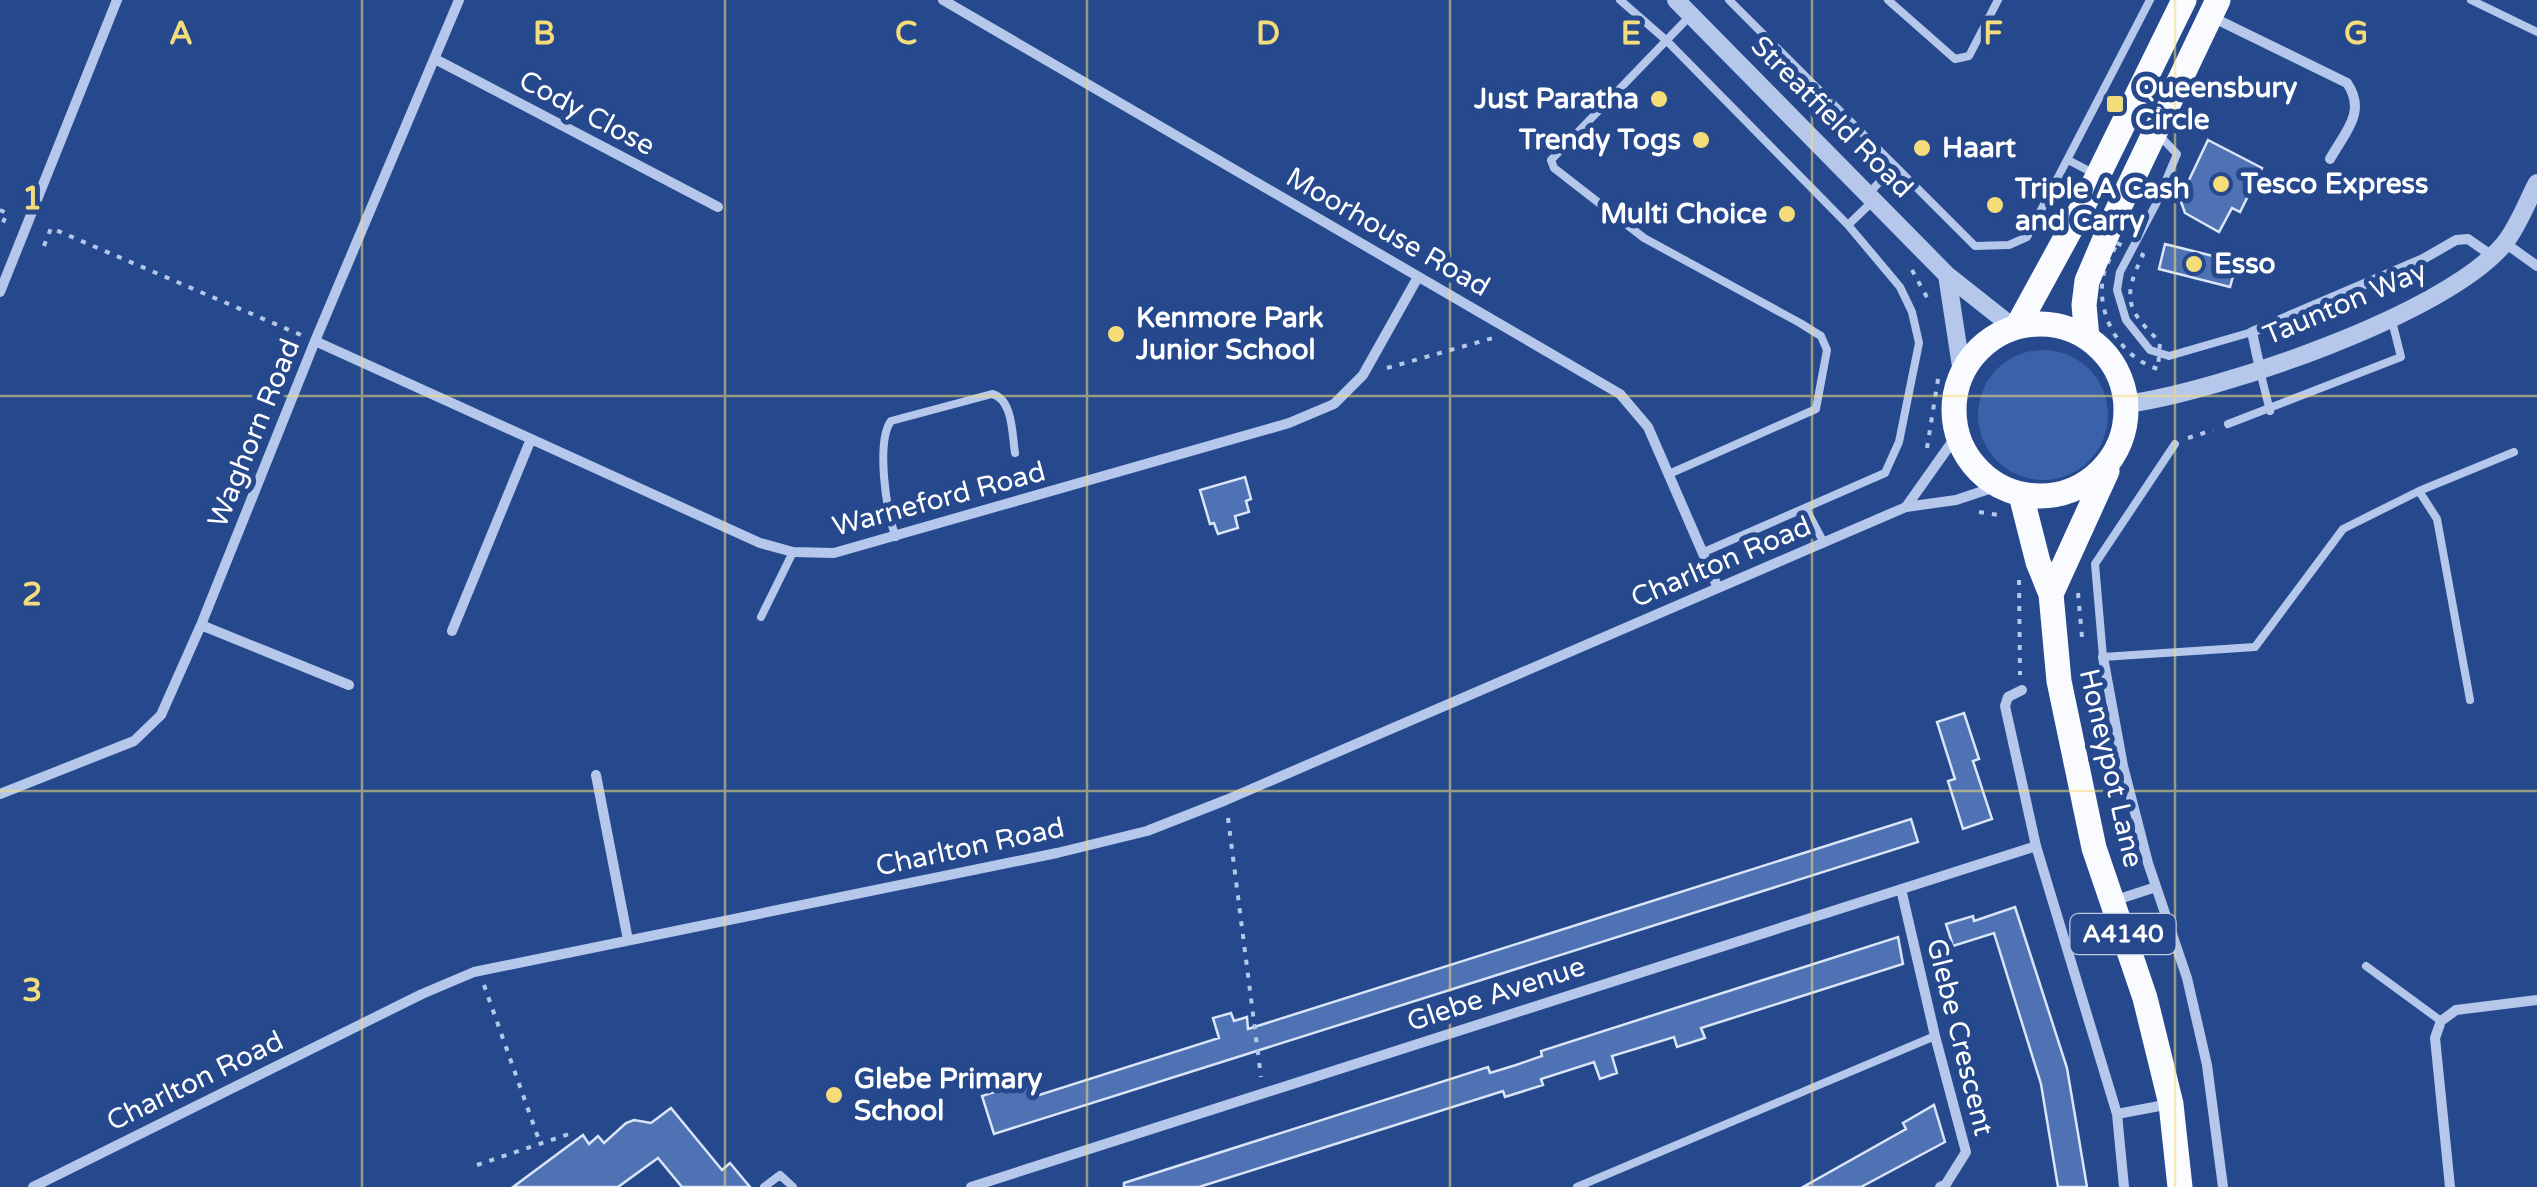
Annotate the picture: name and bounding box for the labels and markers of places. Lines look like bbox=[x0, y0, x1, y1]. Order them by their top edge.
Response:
place label: Queensbury Circle bbox=[2135, 71, 2297, 137]
place label: Just Paratha bbox=[1473, 82, 1639, 116]
marker: Just Paratha bbox=[1648, 88, 1670, 110]
marker: Queensbury Circle bbox=[2104, 93, 2126, 115]
place label: Trendy Togs bbox=[1518, 123, 1681, 157]
marker: Trendy Togs bbox=[1690, 129, 1712, 151]
place label: Haart bbox=[1942, 131, 2016, 165]
marker: Haart bbox=[1911, 137, 1933, 159]
place label: Tesco Express bbox=[2240, 167, 2428, 201]
place label: Triple A Cash and Carry bbox=[2014, 172, 2190, 238]
marker: Tesco Express bbox=[2210, 173, 2232, 195]
marker: Triple A Cash and Carry bbox=[1984, 194, 2006, 216]
place label: Multi Choice bbox=[1600, 197, 1767, 231]
marker: Multi Choice bbox=[1776, 203, 1798, 225]
place label: Esso bbox=[2214, 247, 2276, 281]
marker: Esso bbox=[2183, 253, 2205, 275]
place label: Kenmore Park Junior School bbox=[1135, 301, 1324, 367]
marker: Kenmore Park Junior School bbox=[1105, 323, 1127, 345]
place label: Glebe Primary School bbox=[854, 1062, 1042, 1128]
marker: Glebe Primary School bbox=[823, 1084, 845, 1106]

